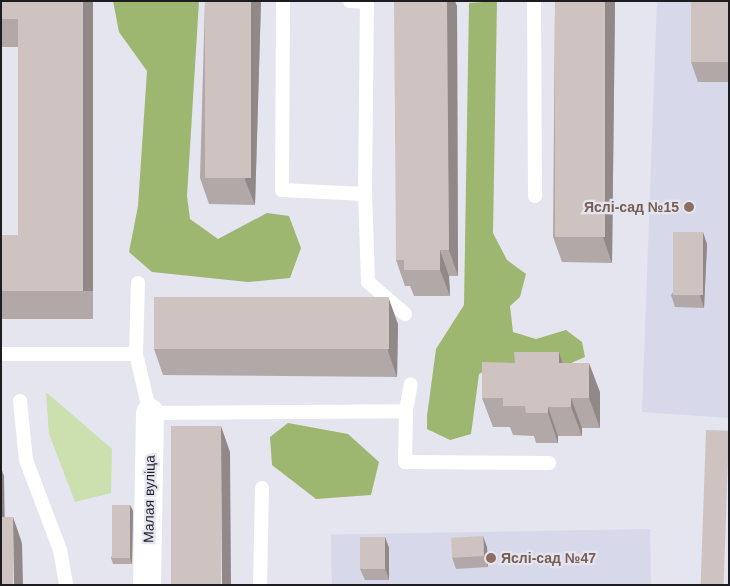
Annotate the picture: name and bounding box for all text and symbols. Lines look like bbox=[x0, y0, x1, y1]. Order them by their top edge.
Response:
place label: Яслі-сад №15 bbox=[584, 199, 679, 215]
marker: Яслі-сад №15 bbox=[683, 201, 695, 213]
street label: Малая вуліца bbox=[140, 455, 158, 543]
place label: Яслі-сад №47 bbox=[501, 550, 596, 566]
marker: Яслі-сад №47 bbox=[485, 552, 497, 564]

